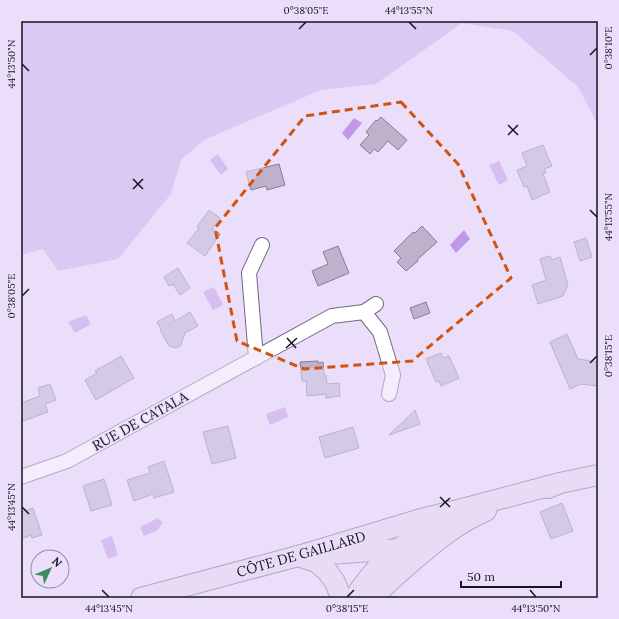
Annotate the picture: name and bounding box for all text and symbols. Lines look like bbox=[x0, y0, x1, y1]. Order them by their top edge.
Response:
text: 0°38'05"E bbox=[284, 4, 328, 17]
text: 44°13'55"N bbox=[385, 4, 433, 17]
text: 0°38'10"E bbox=[602, 26, 615, 70]
text: 44°13'50"N bbox=[5, 39, 18, 88]
text: 44°13'55"N bbox=[602, 193, 615, 241]
text: 0°38'05"E bbox=[5, 274, 18, 318]
text: 0°38'15"E bbox=[602, 335, 615, 377]
street label: RUE DE CATALA bbox=[89, 387, 191, 455]
text: 44°13'45"N bbox=[5, 483, 18, 531]
street label: CÔTE DE GAILLARD bbox=[234, 527, 368, 581]
north arrow bbox=[30, 549, 70, 589]
text: N bbox=[49, 554, 66, 570]
scale bar bbox=[461, 563, 561, 589]
text: 50 m bbox=[467, 569, 495, 584]
text: 44°13'45"N bbox=[85, 602, 133, 615]
text: 0°38'15"E bbox=[326, 602, 368, 615]
text: 44°13'50"N bbox=[512, 602, 561, 615]

